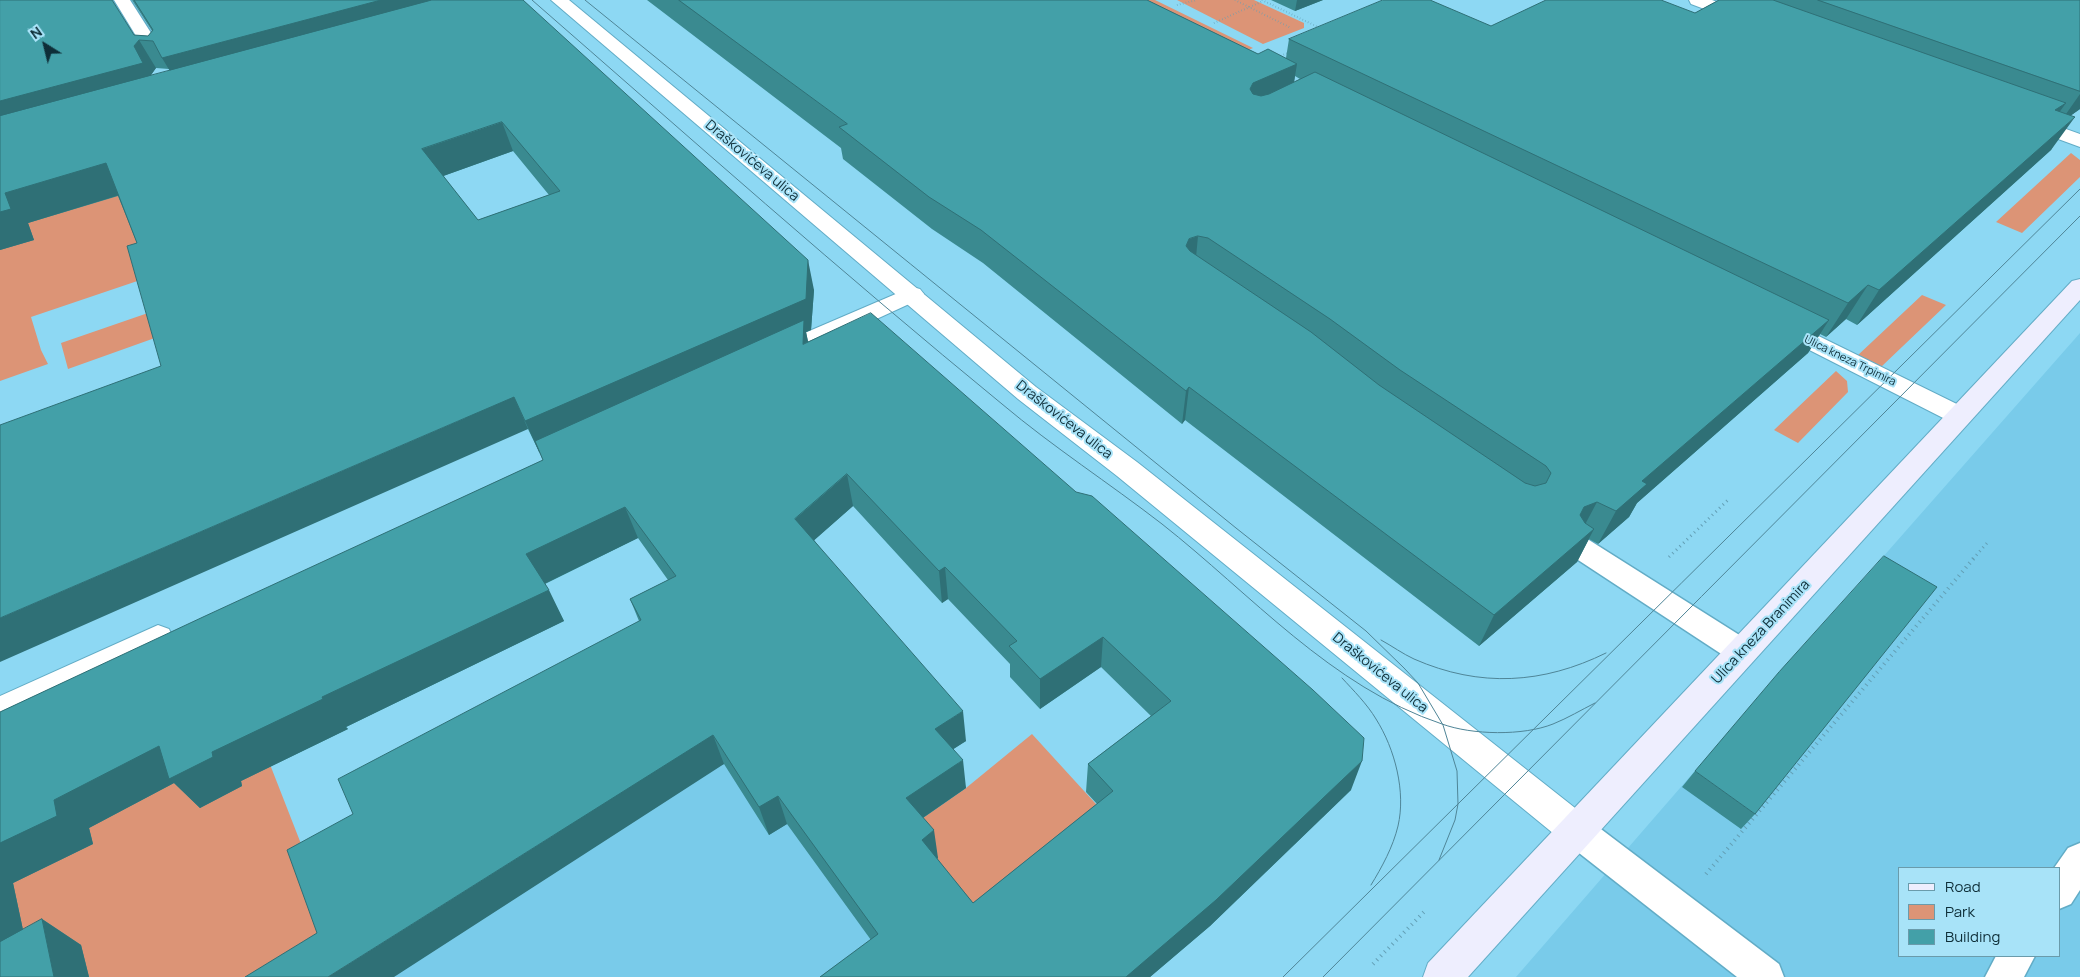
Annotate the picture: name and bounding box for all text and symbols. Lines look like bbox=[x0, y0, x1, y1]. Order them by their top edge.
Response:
north arrow bbox=[20, 20, 70, 70]
text: N bbox=[26, 22, 46, 43]
street label: Draškovićeva ulica bbox=[702, 117, 802, 205]
street label: Ulica kneza Trpimira bbox=[1802, 333, 1898, 389]
street label: Draškovićeva ulica bbox=[1013, 377, 1115, 463]
street label: Ulica kneza Branimira bbox=[1708, 577, 1814, 687]
street label: Draškovićeva ulica bbox=[1329, 629, 1431, 717]
legend bbox=[1898, 867, 2060, 957]
text: Road bbox=[1945, 876, 1981, 897]
text: Park bbox=[1945, 901, 1975, 922]
text: Building bbox=[1945, 926, 2000, 947]

